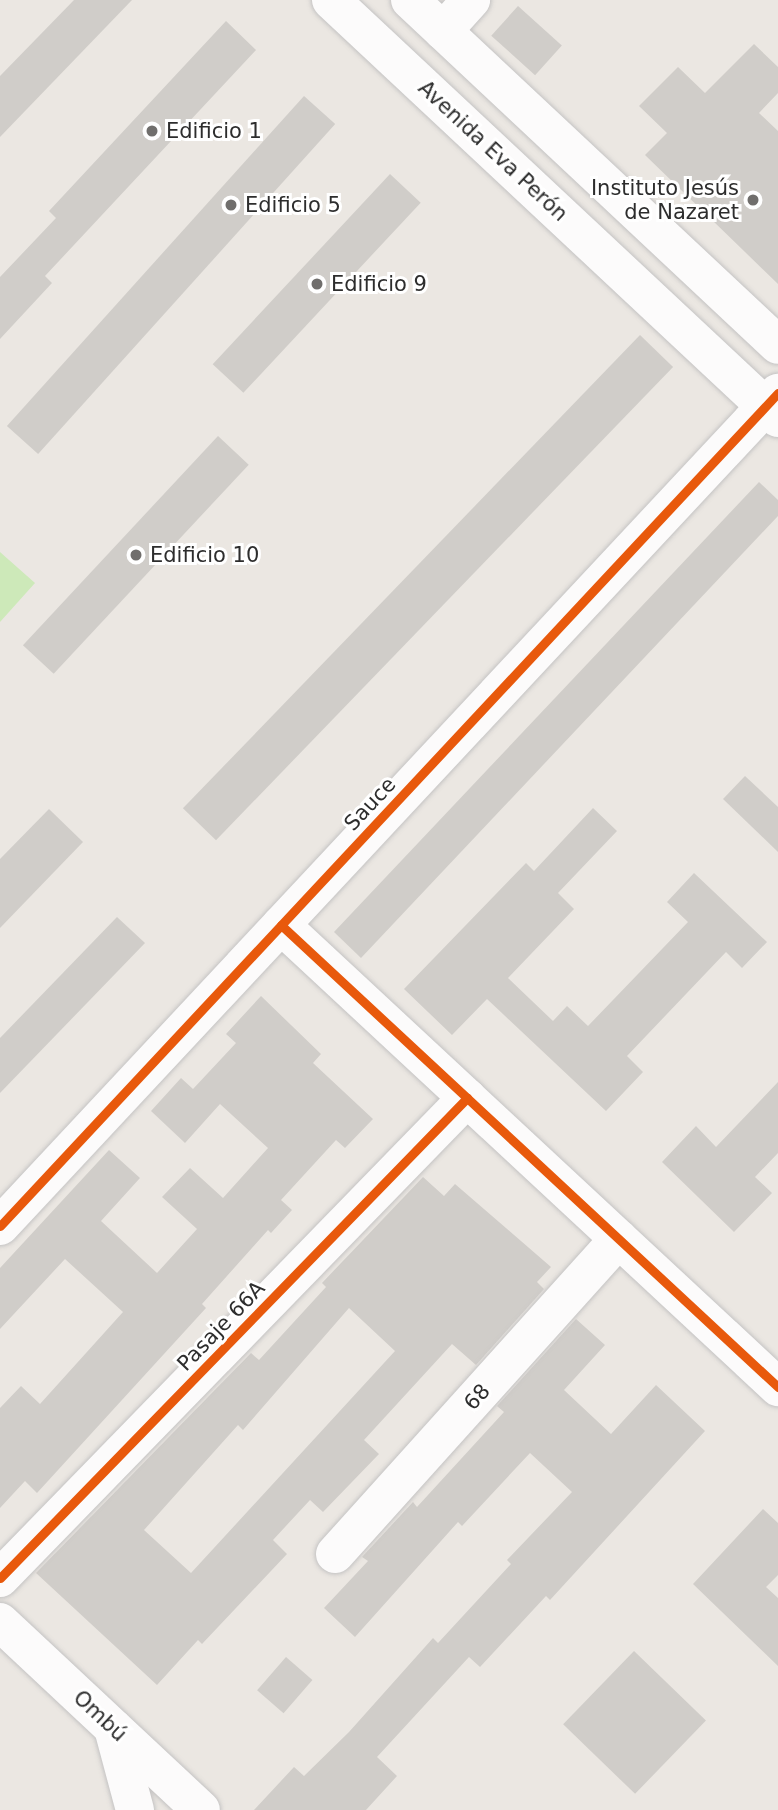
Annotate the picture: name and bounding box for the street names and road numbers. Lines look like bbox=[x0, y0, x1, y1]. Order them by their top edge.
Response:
street label: Avenida Eva Perón bbox=[413, 75, 573, 227]
street label: Sauce bbox=[339, 772, 401, 836]
street label: Pasaje 66A bbox=[172, 1276, 270, 1376]
street label: 68 bbox=[459, 1379, 495, 1415]
street label: Ombú bbox=[68, 1685, 132, 1747]

